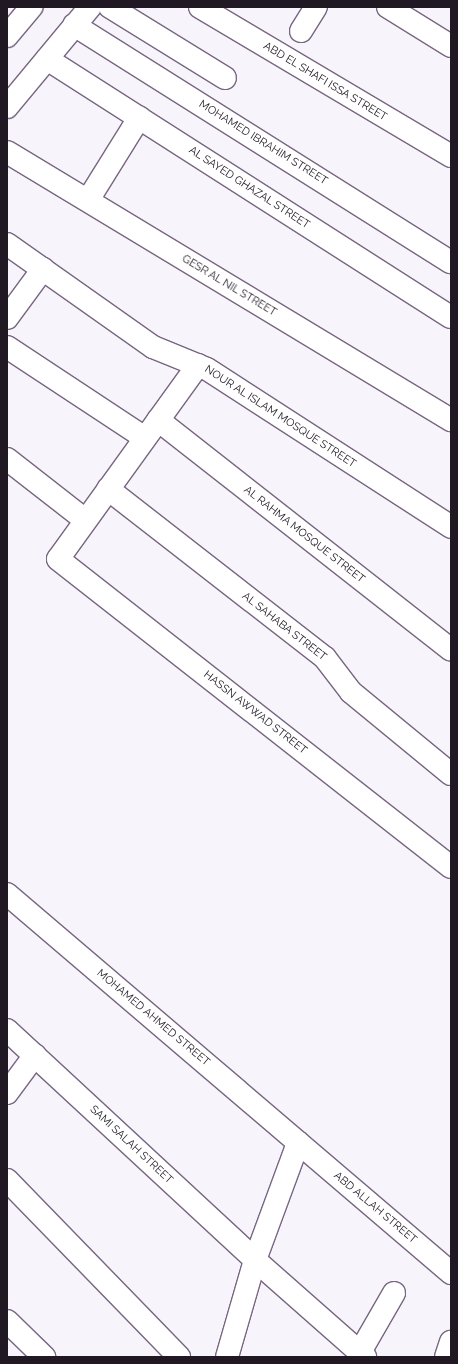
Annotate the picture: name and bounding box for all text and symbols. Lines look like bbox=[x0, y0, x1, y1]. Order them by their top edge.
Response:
street label: ABD EL SHAFI ISSA STREET bbox=[261, 40, 389, 124]
street label: MOHAMED IBRAHIM STREET bbox=[196, 98, 330, 188]
street label: AL SAYED GHAZAL STREET bbox=[186, 144, 312, 232]
street label: GESR AL NIL STREET bbox=[179, 252, 279, 320]
street label: NOUR AL ISLAM MOSQUE STREET bbox=[201, 363, 359, 471]
street label: AL RAHMA MOSQUE STREET bbox=[241, 483, 367, 587]
street label: AL SAHABA STREET bbox=[239, 590, 329, 664]
street label: HASSN AWWAD STREET bbox=[201, 668, 309, 758]
street label: MOHAMED AHMED STREET bbox=[94, 967, 212, 1069]
street label: SAMI SALAH STREET bbox=[87, 1103, 175, 1187]
street label: ABD ALLAH STREET bbox=[331, 1169, 419, 1247]

